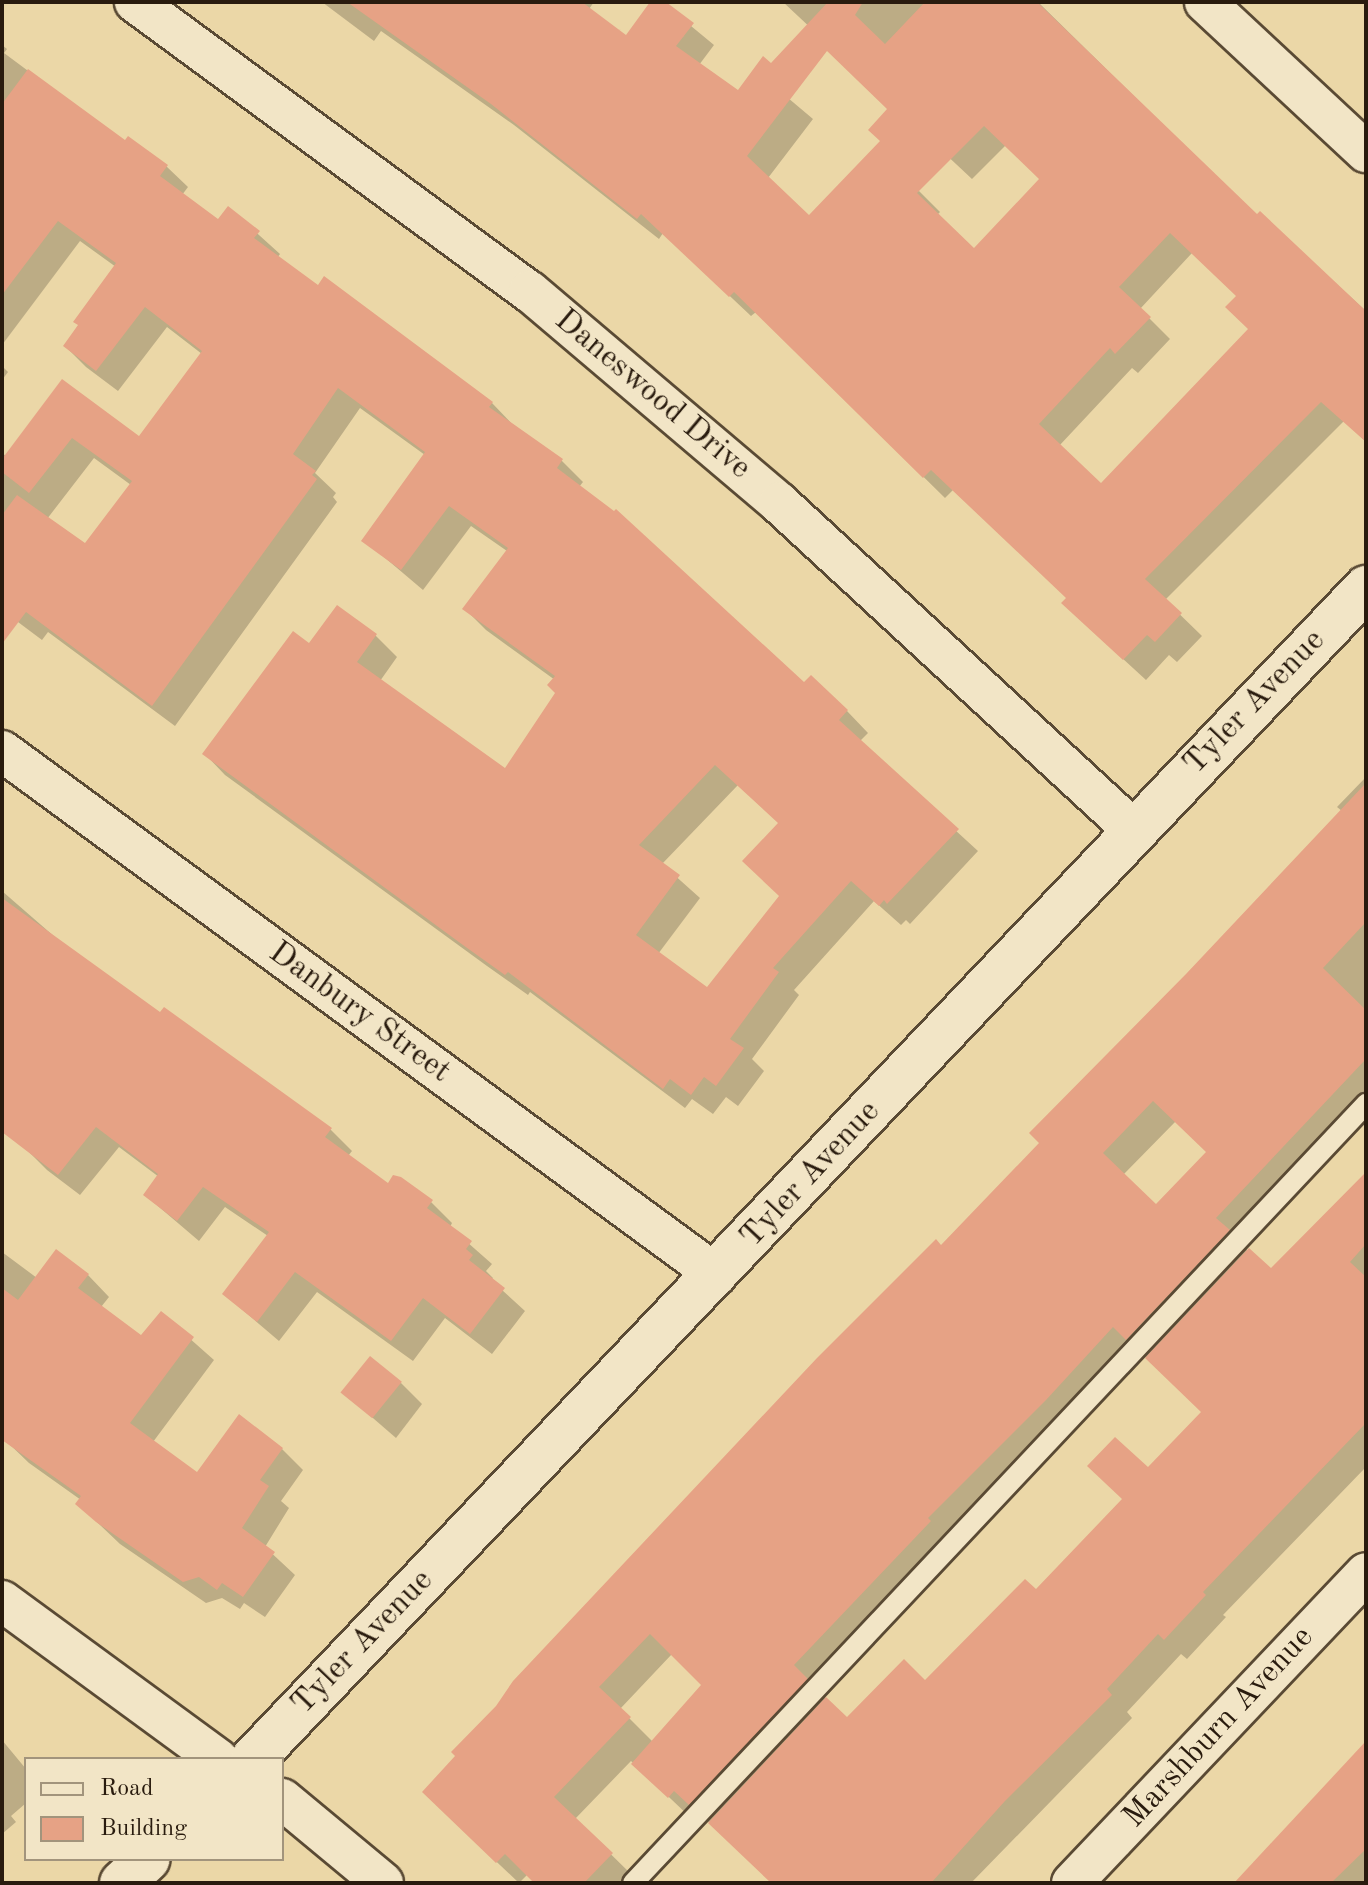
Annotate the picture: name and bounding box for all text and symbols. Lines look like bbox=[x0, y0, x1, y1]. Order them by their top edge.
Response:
street label: Daneswood Drive bbox=[546, 302, 758, 488]
street label: Tyler Avenue bbox=[1176, 622, 1334, 784]
street label: Danbury Street bbox=[261, 934, 457, 1092]
street label: Tyler Avenue bbox=[733, 1094, 889, 1256]
street label: Tyler Avenue bbox=[284, 1562, 442, 1724]
street label: Marshburn Avenue bbox=[1116, 1619, 1322, 1837]
legend bbox=[24, 1757, 284, 1861]
text: Road bbox=[100, 1777, 153, 1801]
text: Building bbox=[100, 1817, 187, 1841]

